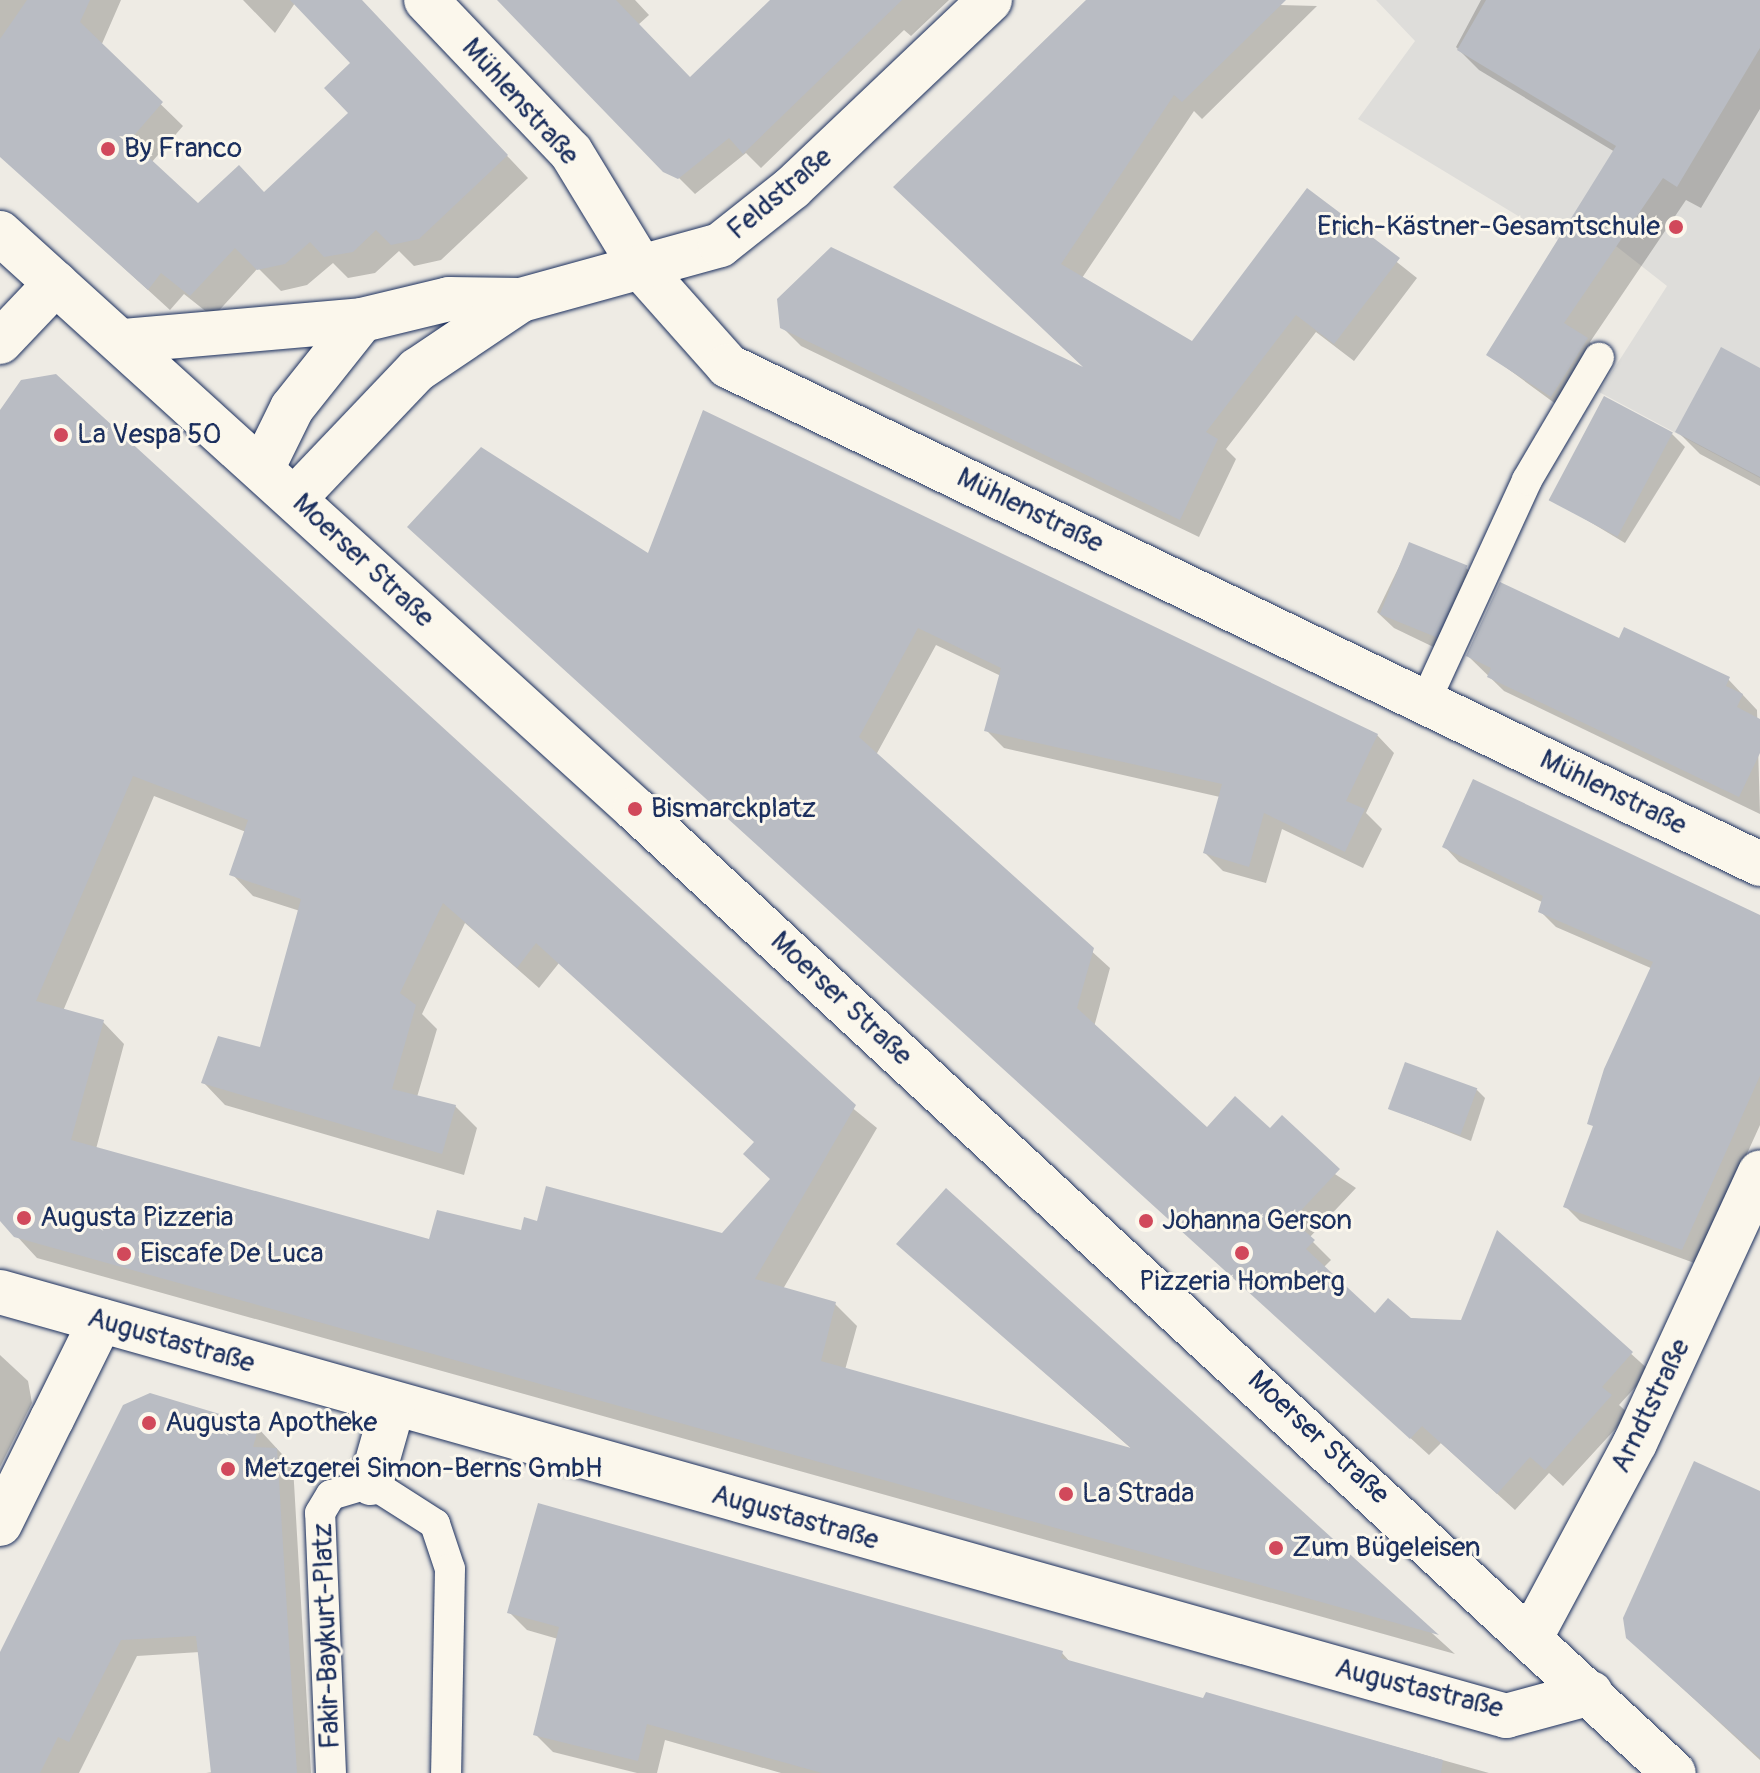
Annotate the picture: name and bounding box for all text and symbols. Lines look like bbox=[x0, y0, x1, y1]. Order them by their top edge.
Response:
street label: Mühlenstraße bbox=[454, 32, 586, 172]
place label: By Franco bbox=[124, 132, 242, 166]
marker: By Franco bbox=[99, 140, 117, 158]
street label: Feldstraße bbox=[721, 141, 839, 247]
place label: Erich-Kästner-Gesamtschule bbox=[1317, 210, 1660, 244]
marker: Erich-Kästner-Gesamtschule bbox=[1667, 218, 1685, 236]
place label: La Vespa 50 bbox=[77, 418, 222, 452]
marker: La Vespa 50 bbox=[52, 426, 70, 444]
street label: Mühlenstraße bbox=[951, 461, 1109, 561]
street label: Moerser Straße bbox=[285, 487, 441, 635]
street label: Mühlenstraße bbox=[1534, 743, 1692, 843]
place label: Bismarckplatz bbox=[651, 792, 816, 826]
marker: Bismarckplatz bbox=[626, 800, 644, 818]
street label: Moerser Straße bbox=[763, 925, 919, 1073]
place label: Augusta Pizzeria bbox=[40, 1201, 234, 1235]
place label: Johanna Gerson bbox=[1162, 1204, 1352, 1238]
marker: Augusta Pizzeria bbox=[15, 1209, 33, 1227]
marker: Johanna Gerson bbox=[1137, 1212, 1155, 1230]
place label: Eiscafe De Luca bbox=[140, 1237, 323, 1271]
marker: Pizzeria Homberg bbox=[1233, 1244, 1251, 1262]
marker: Eiscafe De Luca bbox=[115, 1245, 133, 1263]
place label: Pizzeria Homberg bbox=[1139, 1265, 1345, 1299]
street label: Augustastraße bbox=[84, 1301, 258, 1381]
street label: Arndtstraße bbox=[1604, 1334, 1698, 1478]
street label: Moerser Straße bbox=[1240, 1364, 1396, 1512]
place label: Augusta Apotheke bbox=[165, 1406, 377, 1440]
marker: Augusta Apotheke bbox=[140, 1414, 158, 1432]
place label: Metzgerei Simon-Berns GmbH bbox=[244, 1452, 602, 1486]
marker: Metzgerei Simon-Berns GmbH bbox=[219, 1460, 237, 1478]
place label: La Strada bbox=[1082, 1477, 1194, 1511]
street label: Augustastraße bbox=[708, 1478, 882, 1558]
marker: La Strada bbox=[1057, 1485, 1075, 1503]
street label: Fakir-Baykurt-Platz bbox=[306, 1522, 348, 1750]
place label: Zum Bügeleisen bbox=[1292, 1531, 1481, 1565]
marker: Zum Bügeleisen bbox=[1267, 1539, 1285, 1557]
street label: Augustastraße bbox=[1331, 1652, 1507, 1726]

